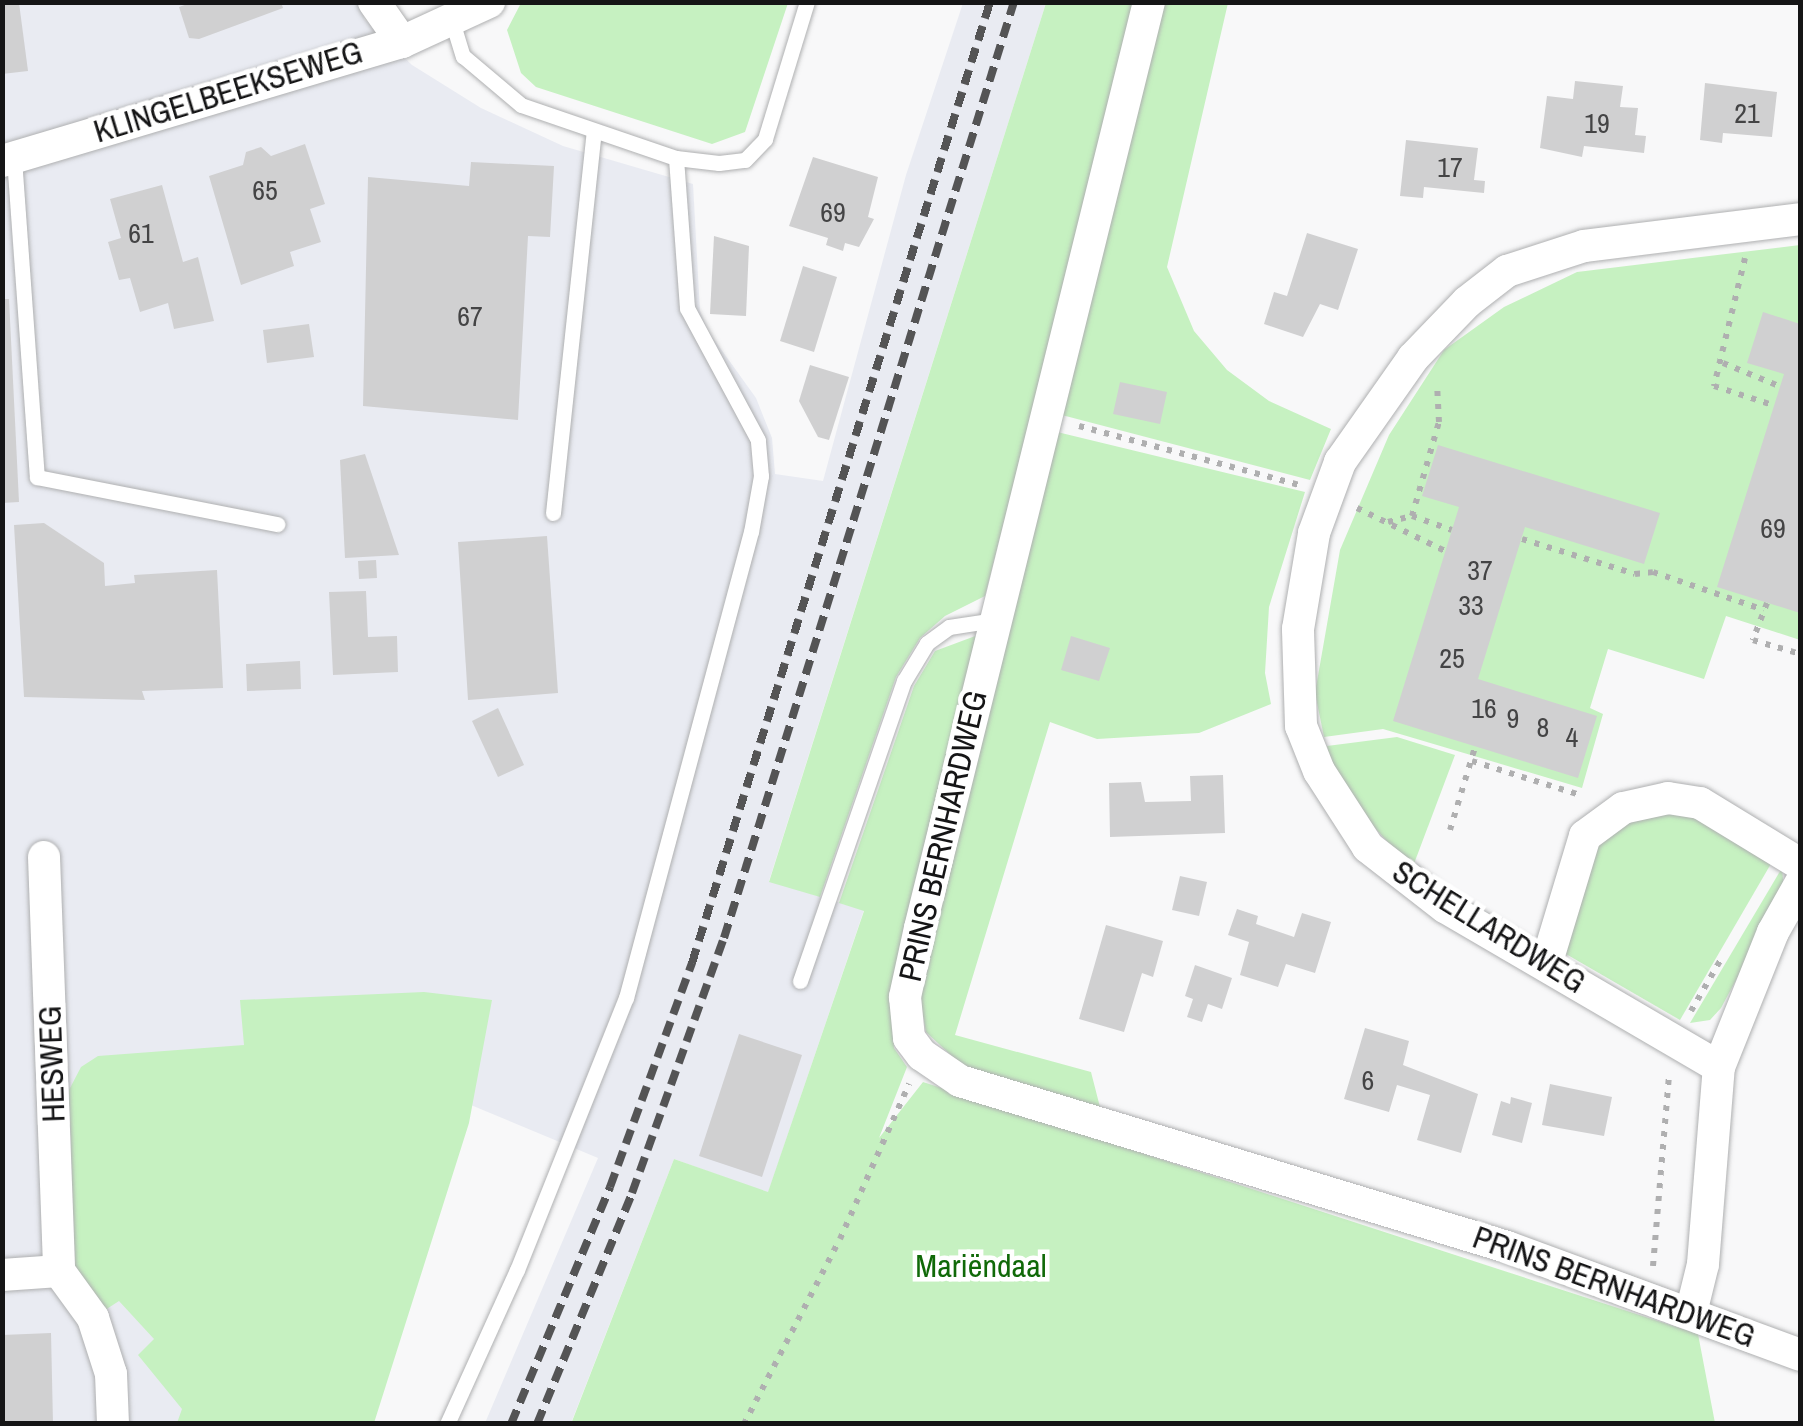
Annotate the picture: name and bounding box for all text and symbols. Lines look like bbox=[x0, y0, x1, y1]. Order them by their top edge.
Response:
street label: KLINGELBEEKSEWEG bbox=[89, 33, 367, 151]
house number: 21 bbox=[1734, 96, 1760, 130]
house number: 19 bbox=[1584, 106, 1610, 140]
house number: 17 bbox=[1437, 150, 1463, 184]
house number: 65 bbox=[252, 173, 278, 207]
house number: 69 bbox=[820, 195, 846, 229]
house number: 61 bbox=[128, 216, 154, 250]
house number: 67 bbox=[457, 299, 483, 333]
house number: 69 bbox=[1760, 511, 1786, 545]
house number: 37 bbox=[1467, 553, 1493, 587]
house number: 33 bbox=[1458, 588, 1484, 622]
house number: 25 bbox=[1439, 641, 1465, 675]
street label: PRINS BERNHARDWEG bbox=[891, 687, 995, 985]
house number: 16 bbox=[1471, 691, 1497, 725]
house number: 9 bbox=[1507, 701, 1519, 735]
house number: 8 bbox=[1537, 710, 1549, 744]
house number: 4 bbox=[1566, 720, 1578, 754]
street label: SCHELLARDWEG bbox=[1385, 852, 1593, 1002]
street label: HESWEG bbox=[31, 1005, 73, 1123]
house number: 6 bbox=[1362, 1063, 1374, 1097]
street label: PRINS BERNHARDWEG bbox=[1468, 1218, 1760, 1356]
park label: Mariëndaal bbox=[915, 1247, 1047, 1285]

